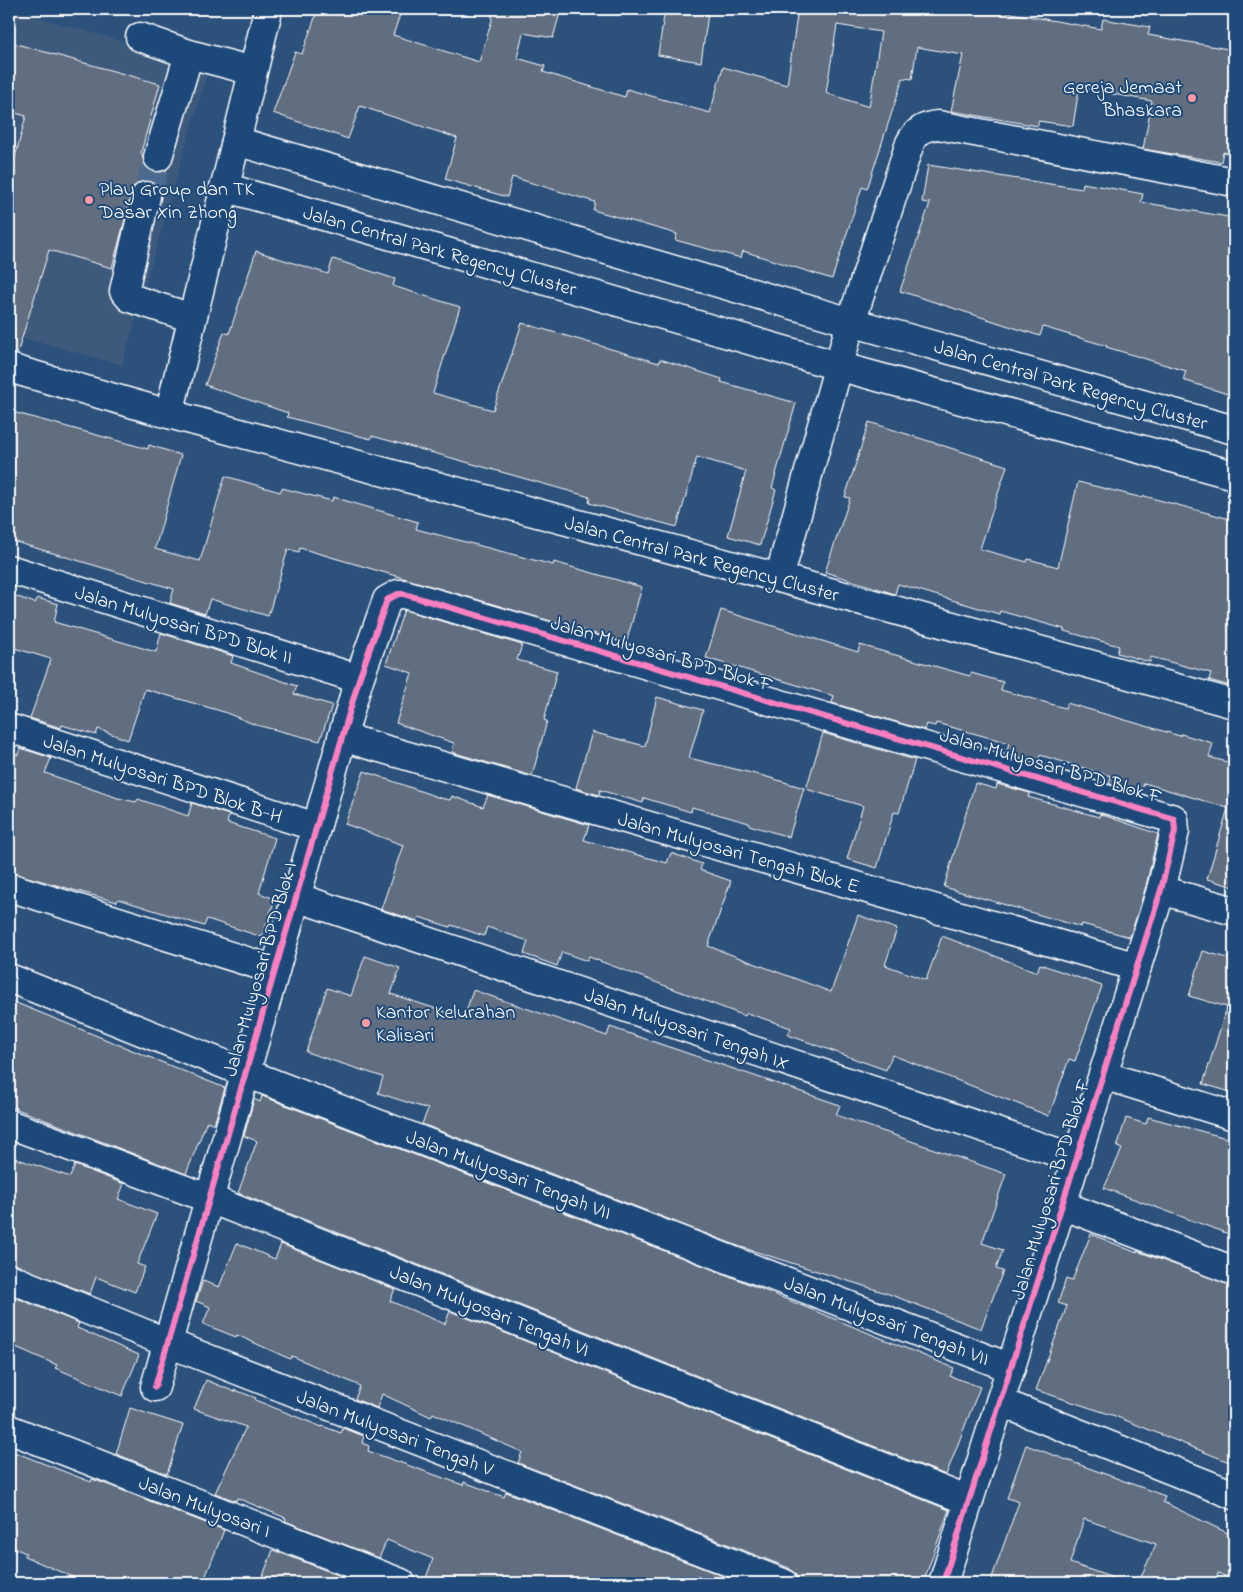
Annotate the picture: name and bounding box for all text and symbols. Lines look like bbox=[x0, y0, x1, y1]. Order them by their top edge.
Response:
place label: Gereja Jemaat Bhaskara bbox=[1063, 74, 1182, 126]
marker: Gereja Jemaat Bhaskara bbox=[1186, 92, 1198, 104]
place label: Play Group dan TK Dasar Xin Zhong bbox=[98, 176, 254, 229]
marker: Play Group dan TK Dasar Xin Zhong bbox=[83, 194, 95, 206]
street label: Jalan Central Park Regency Cluster bbox=[299, 199, 580, 307]
street label: Jalan Central Park Regency Cluster bbox=[930, 333, 1211, 441]
street label: Jalan Central Park Regency Cluster bbox=[561, 510, 843, 612]
street label: Jalan Mulyosari BPD Blok II bbox=[71, 579, 296, 673]
street label: Jalan Mulyosari BPD Blok F bbox=[547, 610, 776, 701]
street label: Jalan Mulyosari BPD Blok F bbox=[936, 722, 1165, 813]
street label: Jalan Mulyosari BPD Blok B-H bbox=[39, 728, 285, 833]
street label: Jalan Mulyosari Tengah Blok E bbox=[614, 806, 863, 904]
street label: Jalan Mulyosari BPD Blok I bbox=[217, 859, 306, 1080]
street label: Jalan Mulyosari Tengah IX bbox=[579, 982, 793, 1080]
place label: Kantor Kelurahan Kalisari bbox=[376, 999, 515, 1051]
marker: Kantor Kelurahan Kalisari bbox=[360, 1017, 372, 1029]
street label: Jalan Mulyosari BPD Blok F bbox=[1005, 1075, 1100, 1304]
street label: Jalan Mulyosari Tengah VII bbox=[401, 1124, 615, 1230]
street label: Jalan Mulyosari Tengah VI bbox=[384, 1259, 593, 1367]
street label: Jalan Mulyosari Tengah VII bbox=[779, 1270, 993, 1376]
street label: Jalan Mulyosari Tengah V bbox=[291, 1383, 497, 1486]
street label: Jalan Mulyosari I bbox=[134, 1470, 274, 1547]

